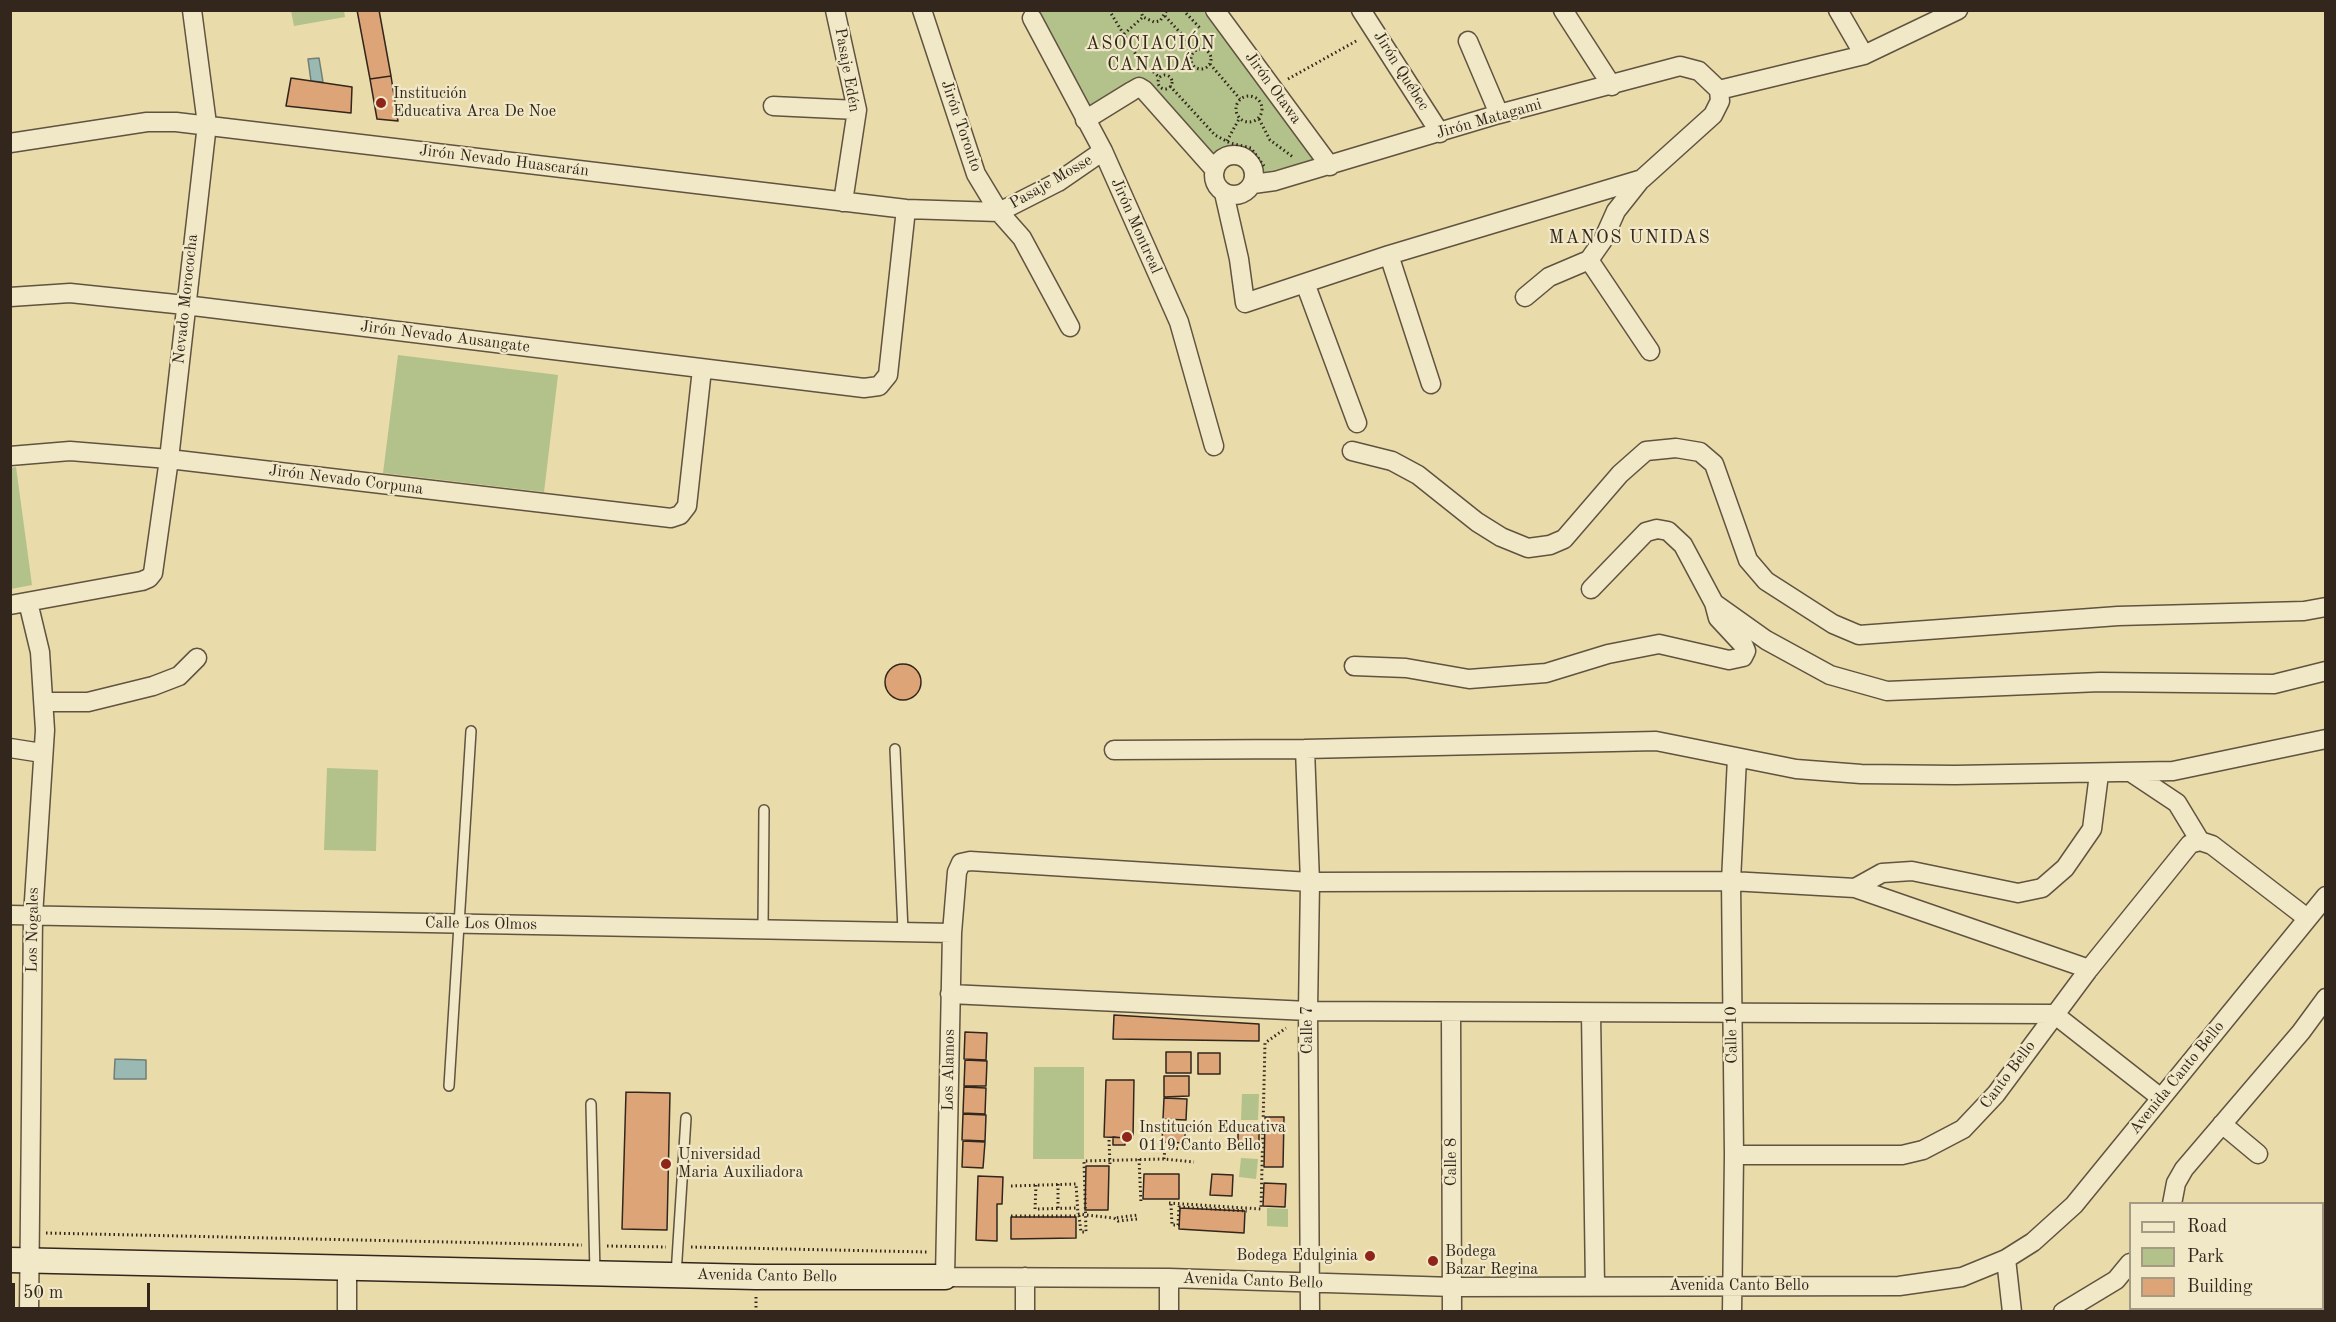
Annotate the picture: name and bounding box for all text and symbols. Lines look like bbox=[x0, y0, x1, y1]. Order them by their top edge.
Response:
street label: Pasaje Edén bbox=[830, 26, 864, 114]
street label: Jirón Québec bbox=[1369, 28, 1433, 114]
district label: ASOCIACIÓN CANADÁ bbox=[1086, 33, 1216, 76]
street label: Jirón Otawa bbox=[1240, 48, 1306, 128]
street label: Jirón Toronto bbox=[936, 78, 986, 174]
place label: Institución Educativa Arca De Noe bbox=[393, 84, 556, 122]
street label: Jirón Matagami bbox=[1434, 95, 1544, 143]
marker: Institución Educativa Arca De Noe bbox=[374, 96, 388, 110]
street label: Jirón Nevado Huascarán bbox=[418, 141, 590, 181]
street label: Pasaje Mosse bbox=[1006, 151, 1096, 213]
street label: Jirón Montreal bbox=[1106, 175, 1166, 277]
district label: MANOS UNIDAS bbox=[1549, 227, 1711, 249]
street label: Nevado Morococha bbox=[170, 233, 202, 365]
street label: Jirón Nevado Ausangate bbox=[359, 317, 531, 357]
street label: Jirón Nevado Corpuna bbox=[268, 461, 424, 499]
street label: Los Nogales bbox=[23, 887, 43, 973]
street label: Calle Los Olmos bbox=[425, 913, 537, 935]
street label: Calle 7 bbox=[1298, 1006, 1318, 1054]
street label: Calle 10 bbox=[1722, 1006, 1742, 1064]
street label: Avenida Canto Bello bbox=[2125, 1017, 2229, 1139]
street label: Los Alamos bbox=[939, 1029, 959, 1111]
street label: Canto Bello bbox=[1976, 1037, 2040, 1113]
place label: Institución Educativa 0119 Canto Bello bbox=[1139, 1118, 1286, 1156]
marker: Institución Educativa 0119 Canto Bello bbox=[1120, 1130, 1134, 1144]
street label: Calle 8 bbox=[1442, 1138, 1462, 1186]
place label: Universidad Maria Auxiliadora bbox=[678, 1145, 803, 1183]
marker: Universidad Maria Auxiliadora bbox=[659, 1157, 673, 1171]
legend bbox=[2129, 1202, 2324, 1310]
text: Road bbox=[2187, 1218, 2227, 1236]
place label: Bodega Bazar Regina bbox=[1445, 1242, 1538, 1280]
place label: Bodega Edulginia bbox=[1236, 1246, 1358, 1266]
text: Park bbox=[2187, 1248, 2224, 1266]
marker: Bodega Edulginia bbox=[1363, 1249, 1377, 1263]
marker: Bodega Bazar Regina bbox=[1426, 1254, 1440, 1268]
street label: Avenida Canto Bello bbox=[697, 1265, 837, 1287]
street label: Avenida Canto Bello bbox=[1183, 1269, 1323, 1293]
scale bar bbox=[15, 1271, 153, 1309]
street label: Avenida Canto Bello bbox=[1669, 1276, 1809, 1296]
text: Building bbox=[2187, 1278, 2252, 1296]
text: 50 m bbox=[23, 1284, 63, 1302]

